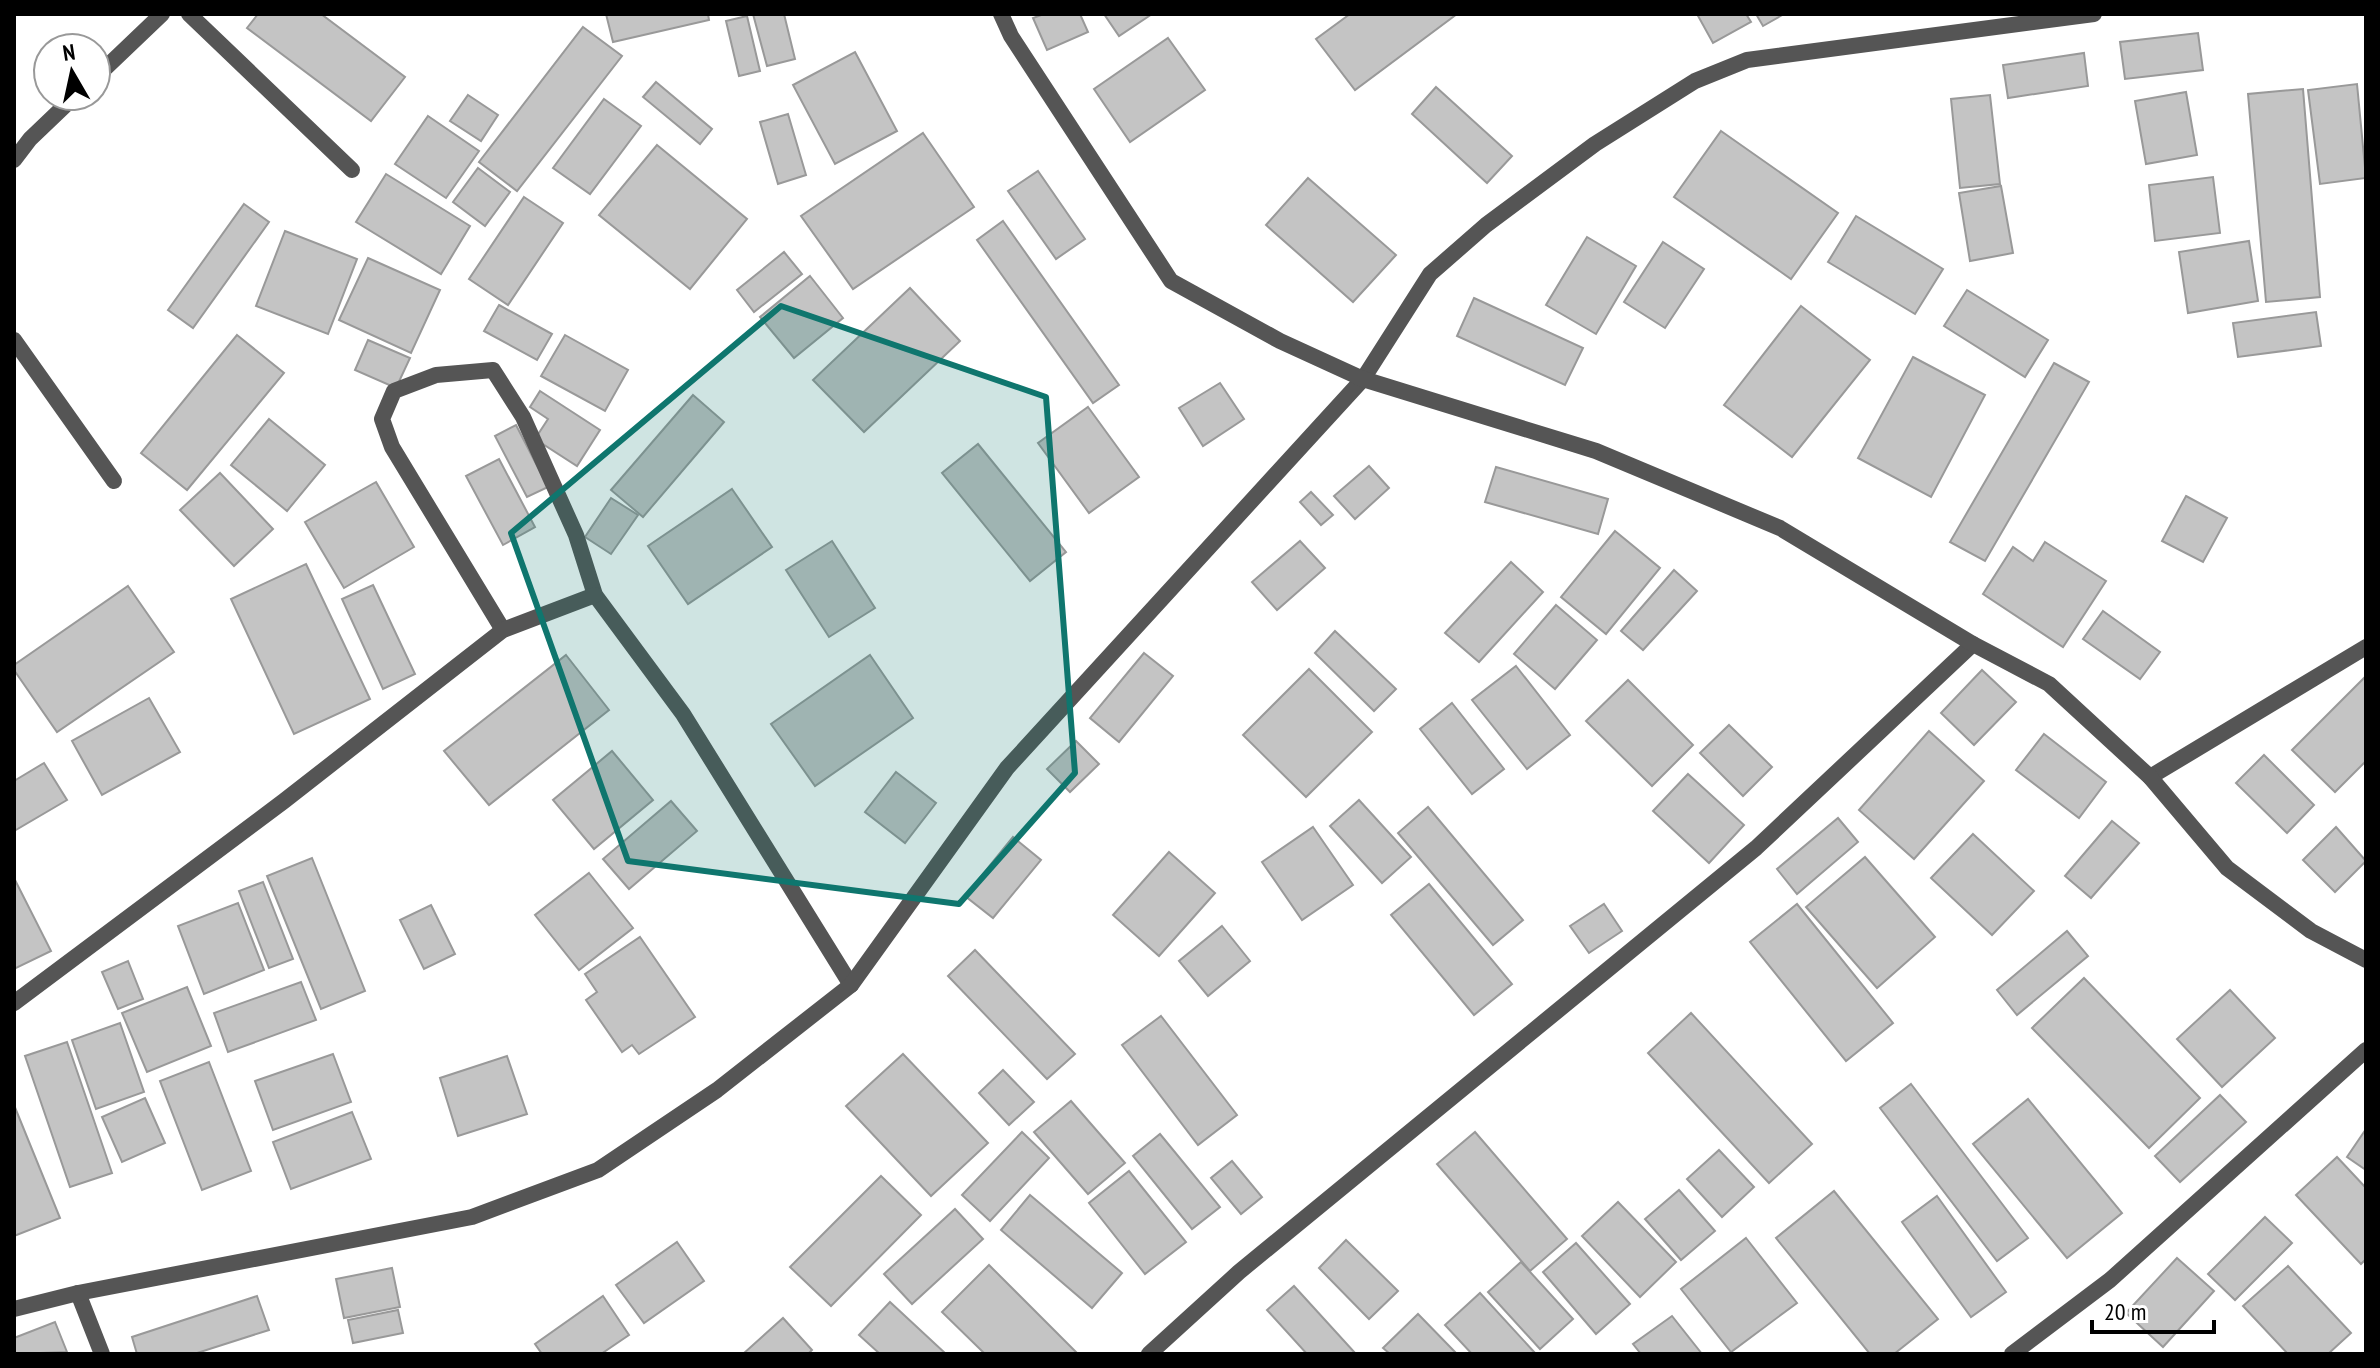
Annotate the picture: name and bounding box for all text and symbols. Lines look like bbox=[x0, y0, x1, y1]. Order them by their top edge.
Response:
north arrow bbox=[32, 32, 112, 112]
text: N bbox=[61, 37, 77, 67]
scale bar bbox=[2092, 1284, 2214, 1334]
text: 20 m bbox=[2104, 1296, 2146, 1327]

